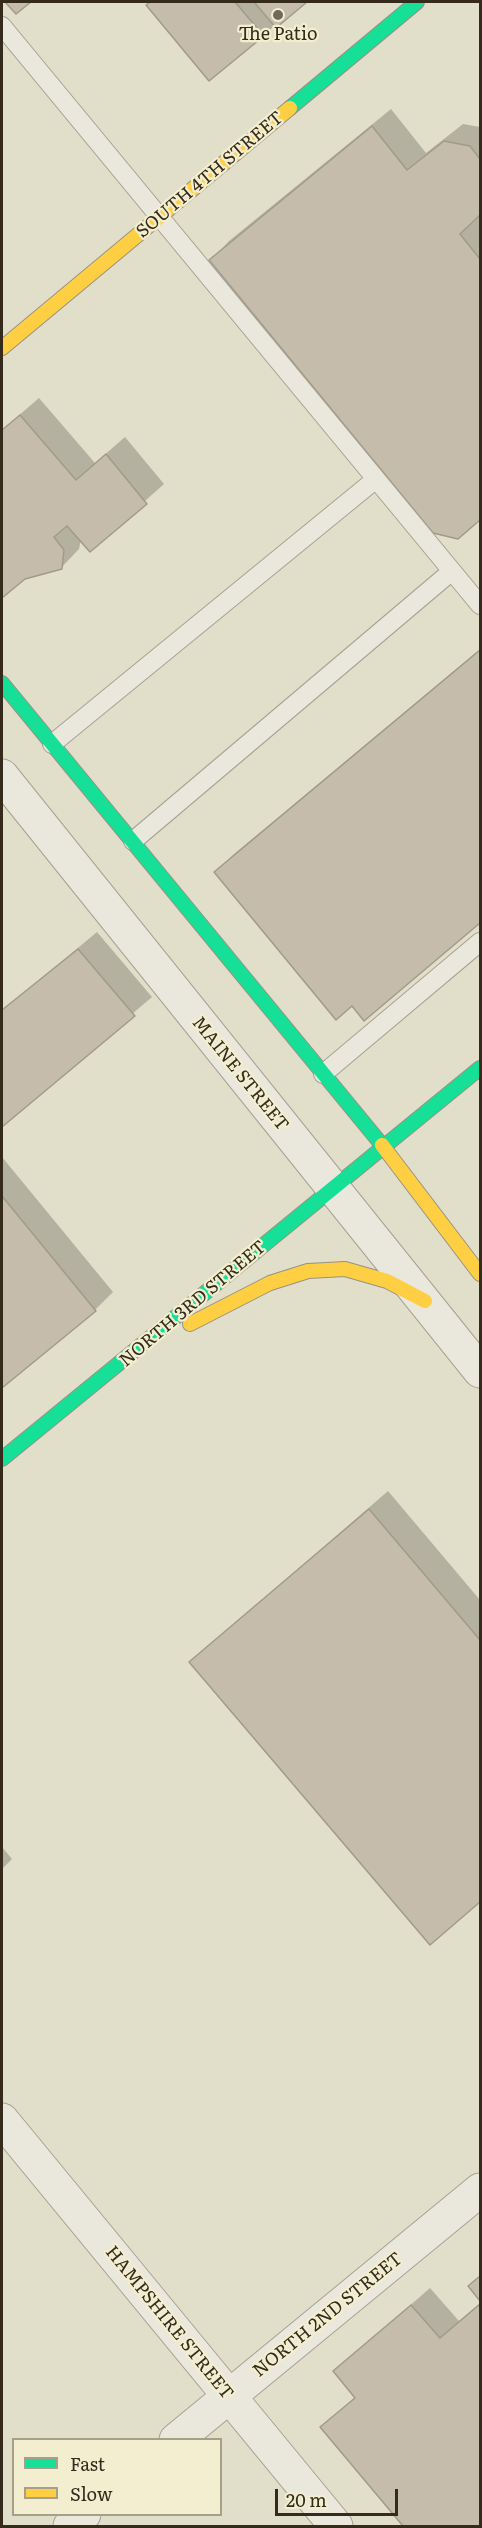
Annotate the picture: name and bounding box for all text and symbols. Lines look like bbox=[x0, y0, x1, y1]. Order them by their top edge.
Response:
marker: The Patio bbox=[271, 8, 285, 22]
place label: The Patio bbox=[239, 24, 317, 46]
street label: SOUTH 4TH STREET bbox=[132, 107, 288, 243]
street label: MAINE STREET bbox=[187, 1012, 293, 1136]
street label: NORTH 3RD STREET bbox=[115, 1236, 271, 1372]
street label: HAMPSHIRE STREET bbox=[101, 2242, 237, 2404]
street label: NORTH 2ND STREET bbox=[249, 2248, 407, 2382]
legend bbox=[12, 2438, 222, 2516]
text: Fast bbox=[70, 2450, 105, 2477]
scale bar bbox=[278, 2477, 401, 2515]
text: Slow bbox=[70, 2480, 112, 2507]
text: 20 m bbox=[286, 2486, 327, 2513]

